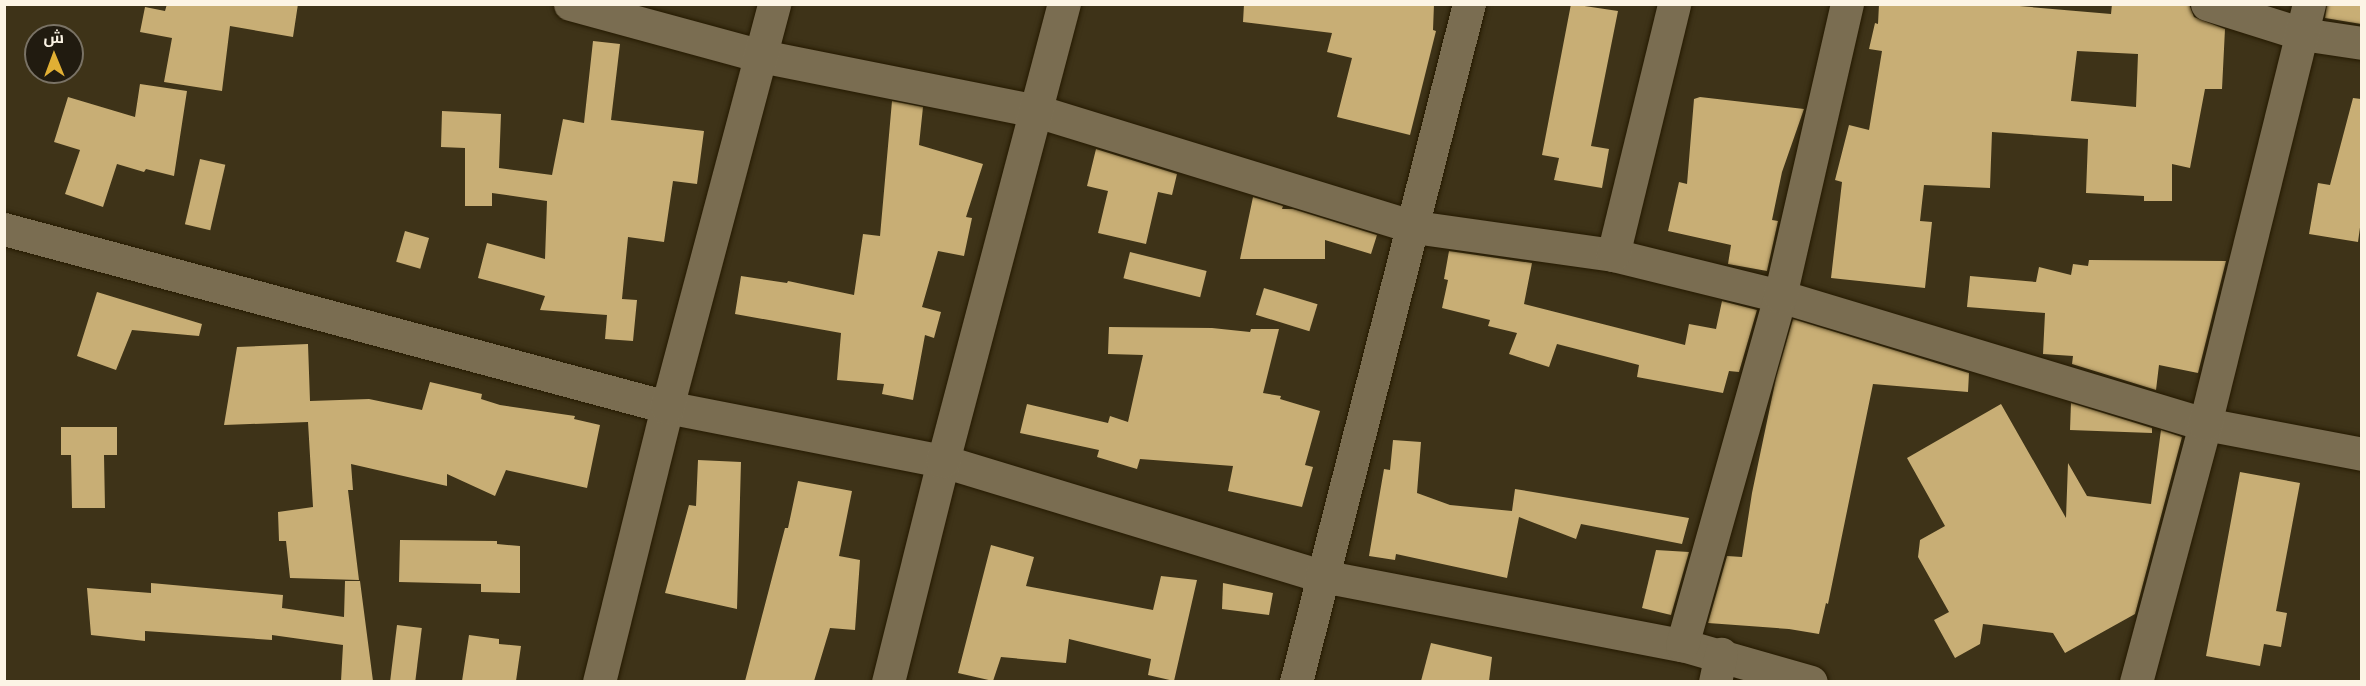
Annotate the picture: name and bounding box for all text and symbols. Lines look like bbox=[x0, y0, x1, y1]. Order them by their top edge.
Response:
north arrow bbox=[24, 24, 84, 84]
text: ش bbox=[43, 29, 64, 46]

